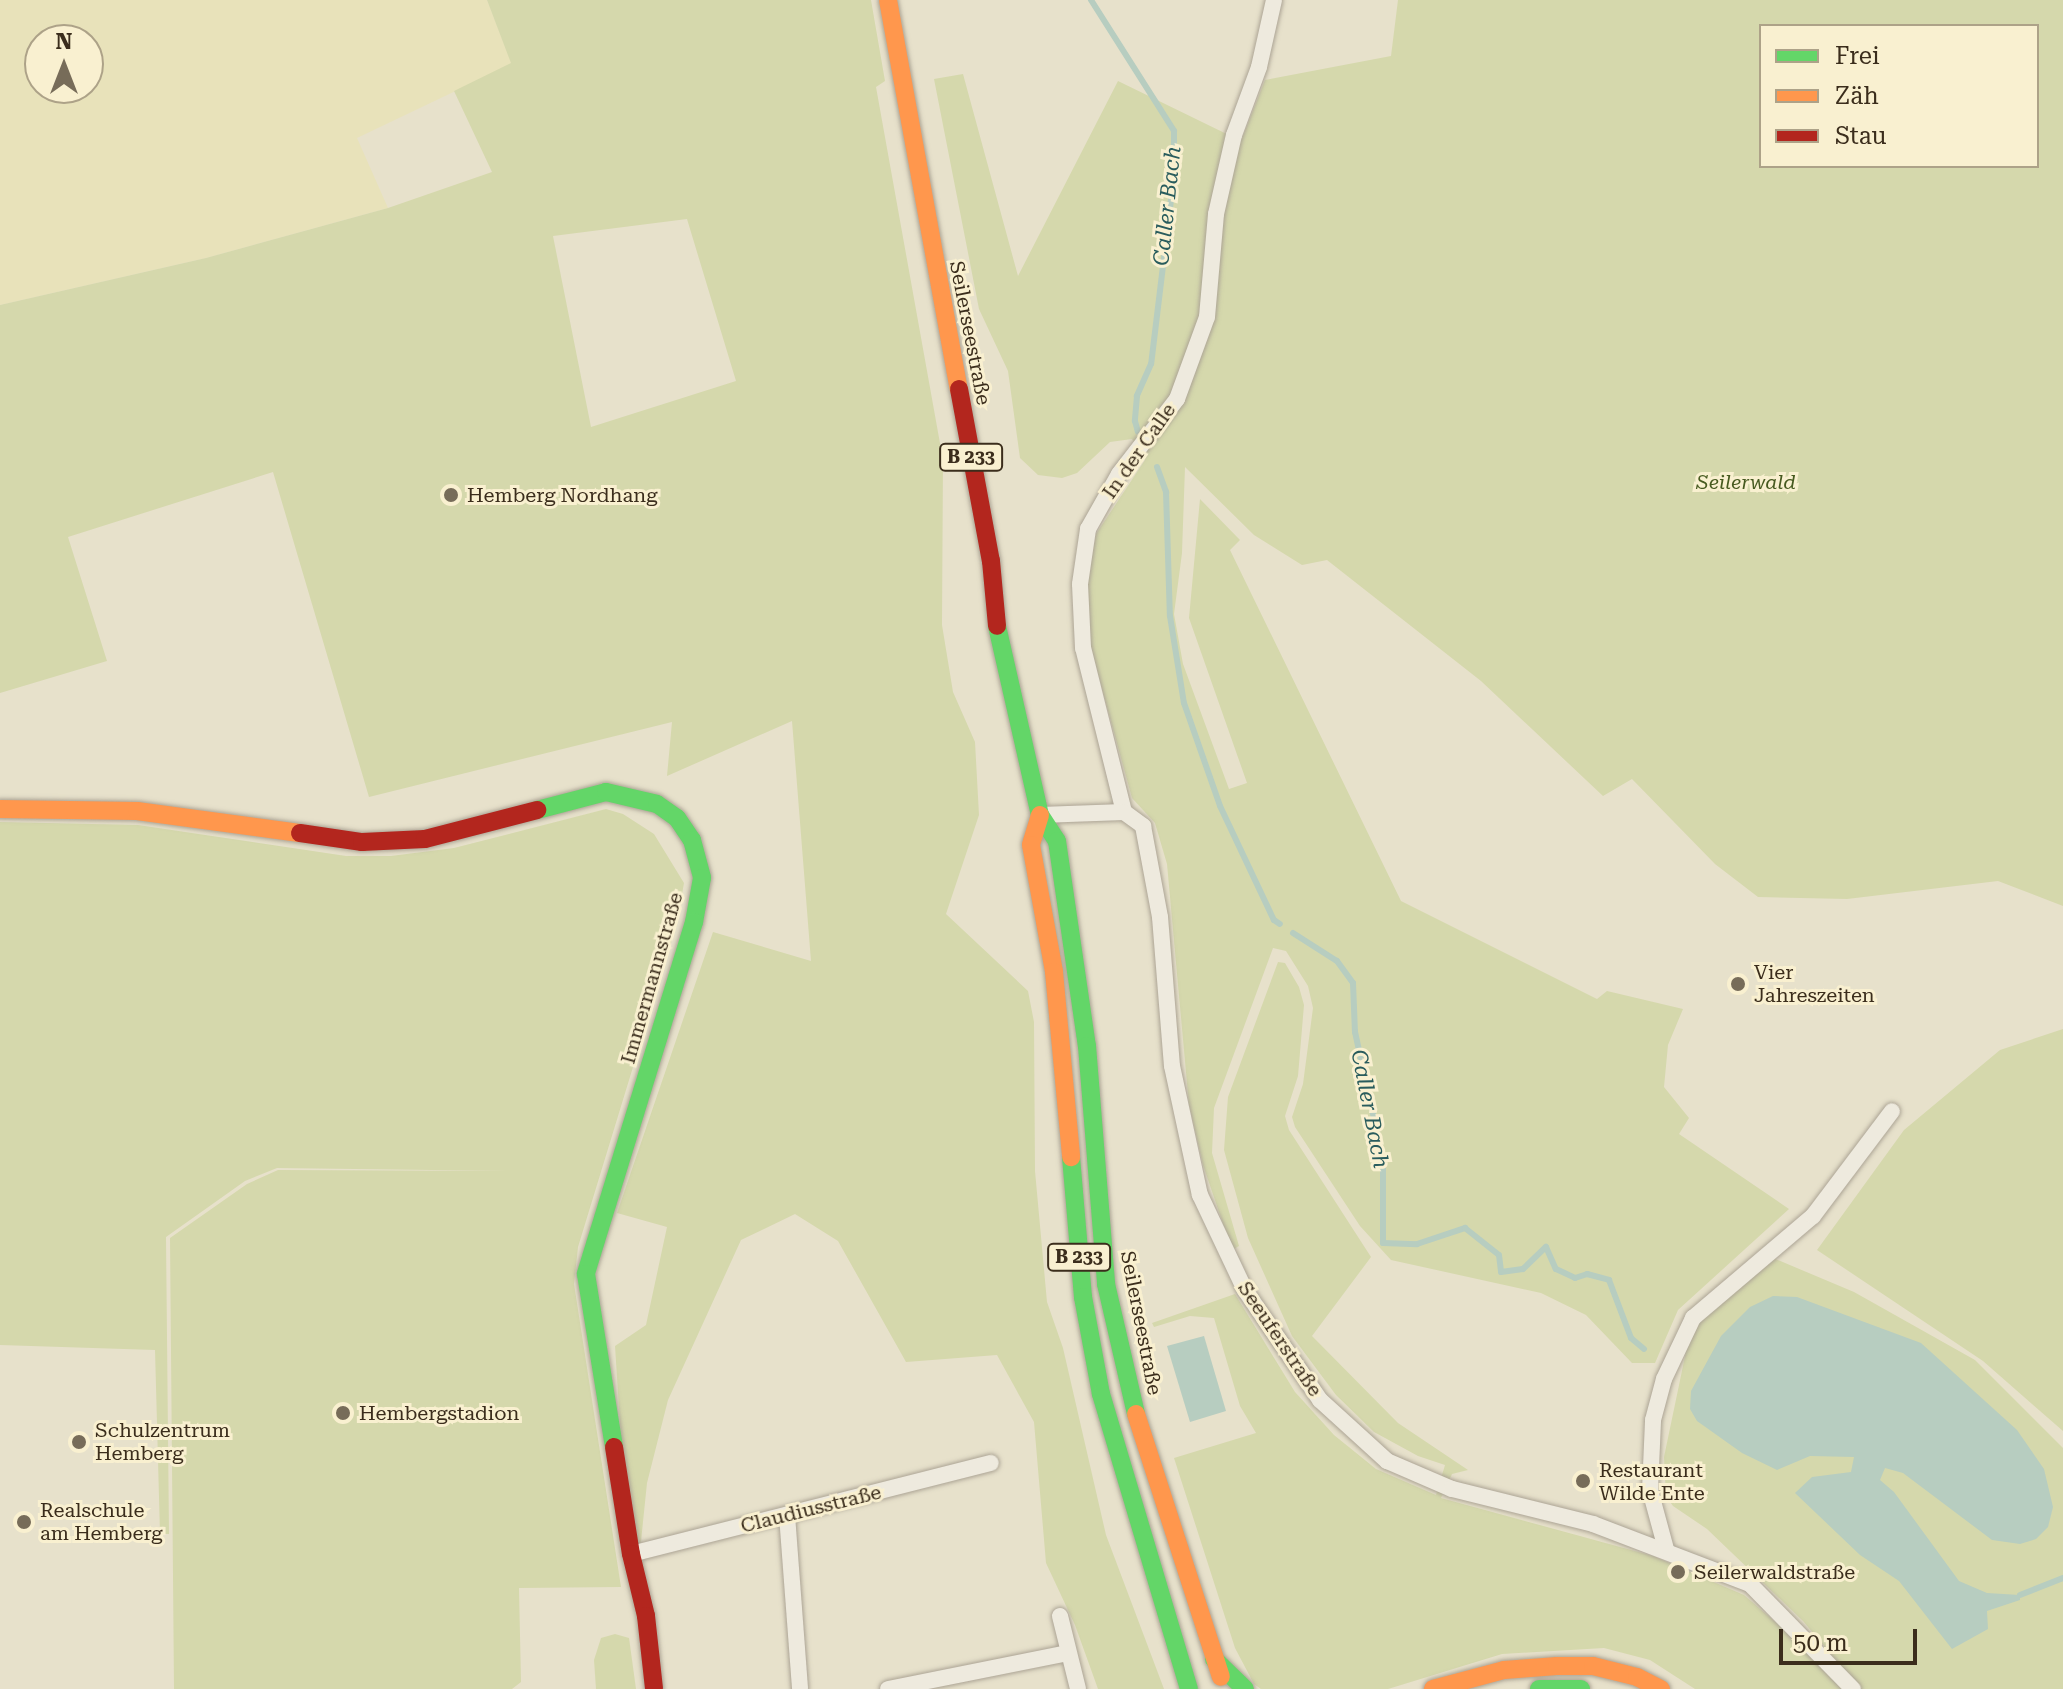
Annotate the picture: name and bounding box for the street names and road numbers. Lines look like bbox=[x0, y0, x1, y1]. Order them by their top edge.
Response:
street label: Seilerseestraße bbox=[944, 259, 996, 407]
street label: In der Calle bbox=[1097, 399, 1181, 503]
road number: B 233 bbox=[939, 443, 1003, 471]
street label: Immermannstraße bbox=[616, 889, 688, 1067]
road number: B 233 bbox=[1047, 1243, 1111, 1271]
street label: Seilerseestraße bbox=[1115, 1249, 1167, 1397]
street label: Seeuferstraße bbox=[1233, 1277, 1327, 1401]
street label: Claudiusstraße bbox=[738, 1480, 884, 1538]

